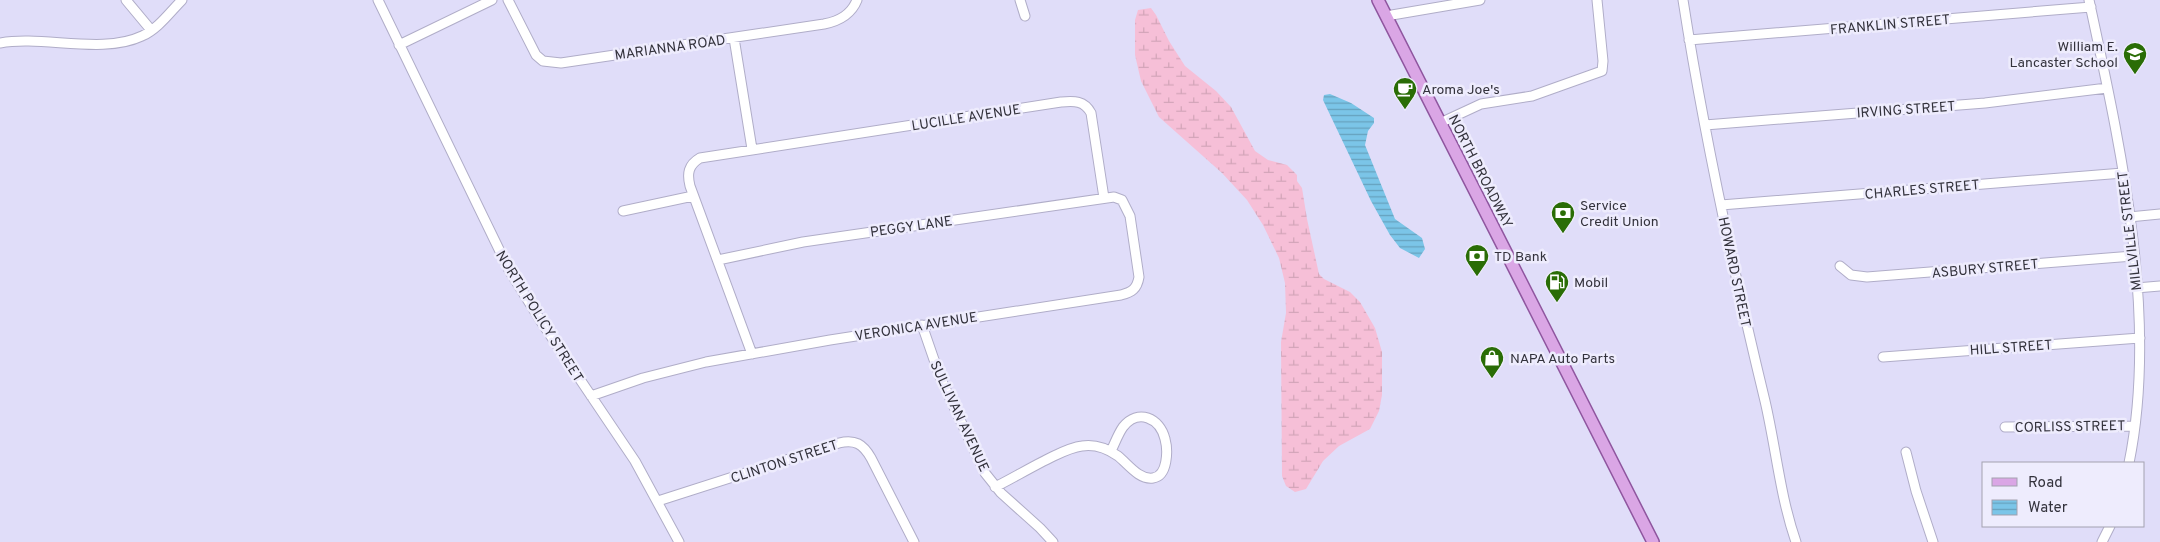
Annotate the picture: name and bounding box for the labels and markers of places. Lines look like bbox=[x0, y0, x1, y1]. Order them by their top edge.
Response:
place label: William E. Lancaster School bbox=[2010, 39, 2118, 72]
school or university icon: William E. Lancaster School bbox=[2122, 41, 2148, 75]
cafe icon: Aroma Joe's bbox=[1392, 76, 1418, 110]
place label: Aroma Joe's bbox=[1422, 82, 1500, 99]
place label: Service Credit Union bbox=[1580, 198, 1659, 231]
bank icon: Service Credit Union bbox=[1550, 200, 1576, 234]
bank icon: TD Bank bbox=[1464, 243, 1490, 277]
place label: TD Bank bbox=[1494, 249, 1547, 266]
fuel station icon: Mobil bbox=[1544, 269, 1570, 303]
place label: Mobil bbox=[1574, 275, 1608, 292]
shop icon: NAPA Auto Parts bbox=[1479, 345, 1505, 379]
place label: NAPA Auto Parts bbox=[1510, 351, 1615, 368]

